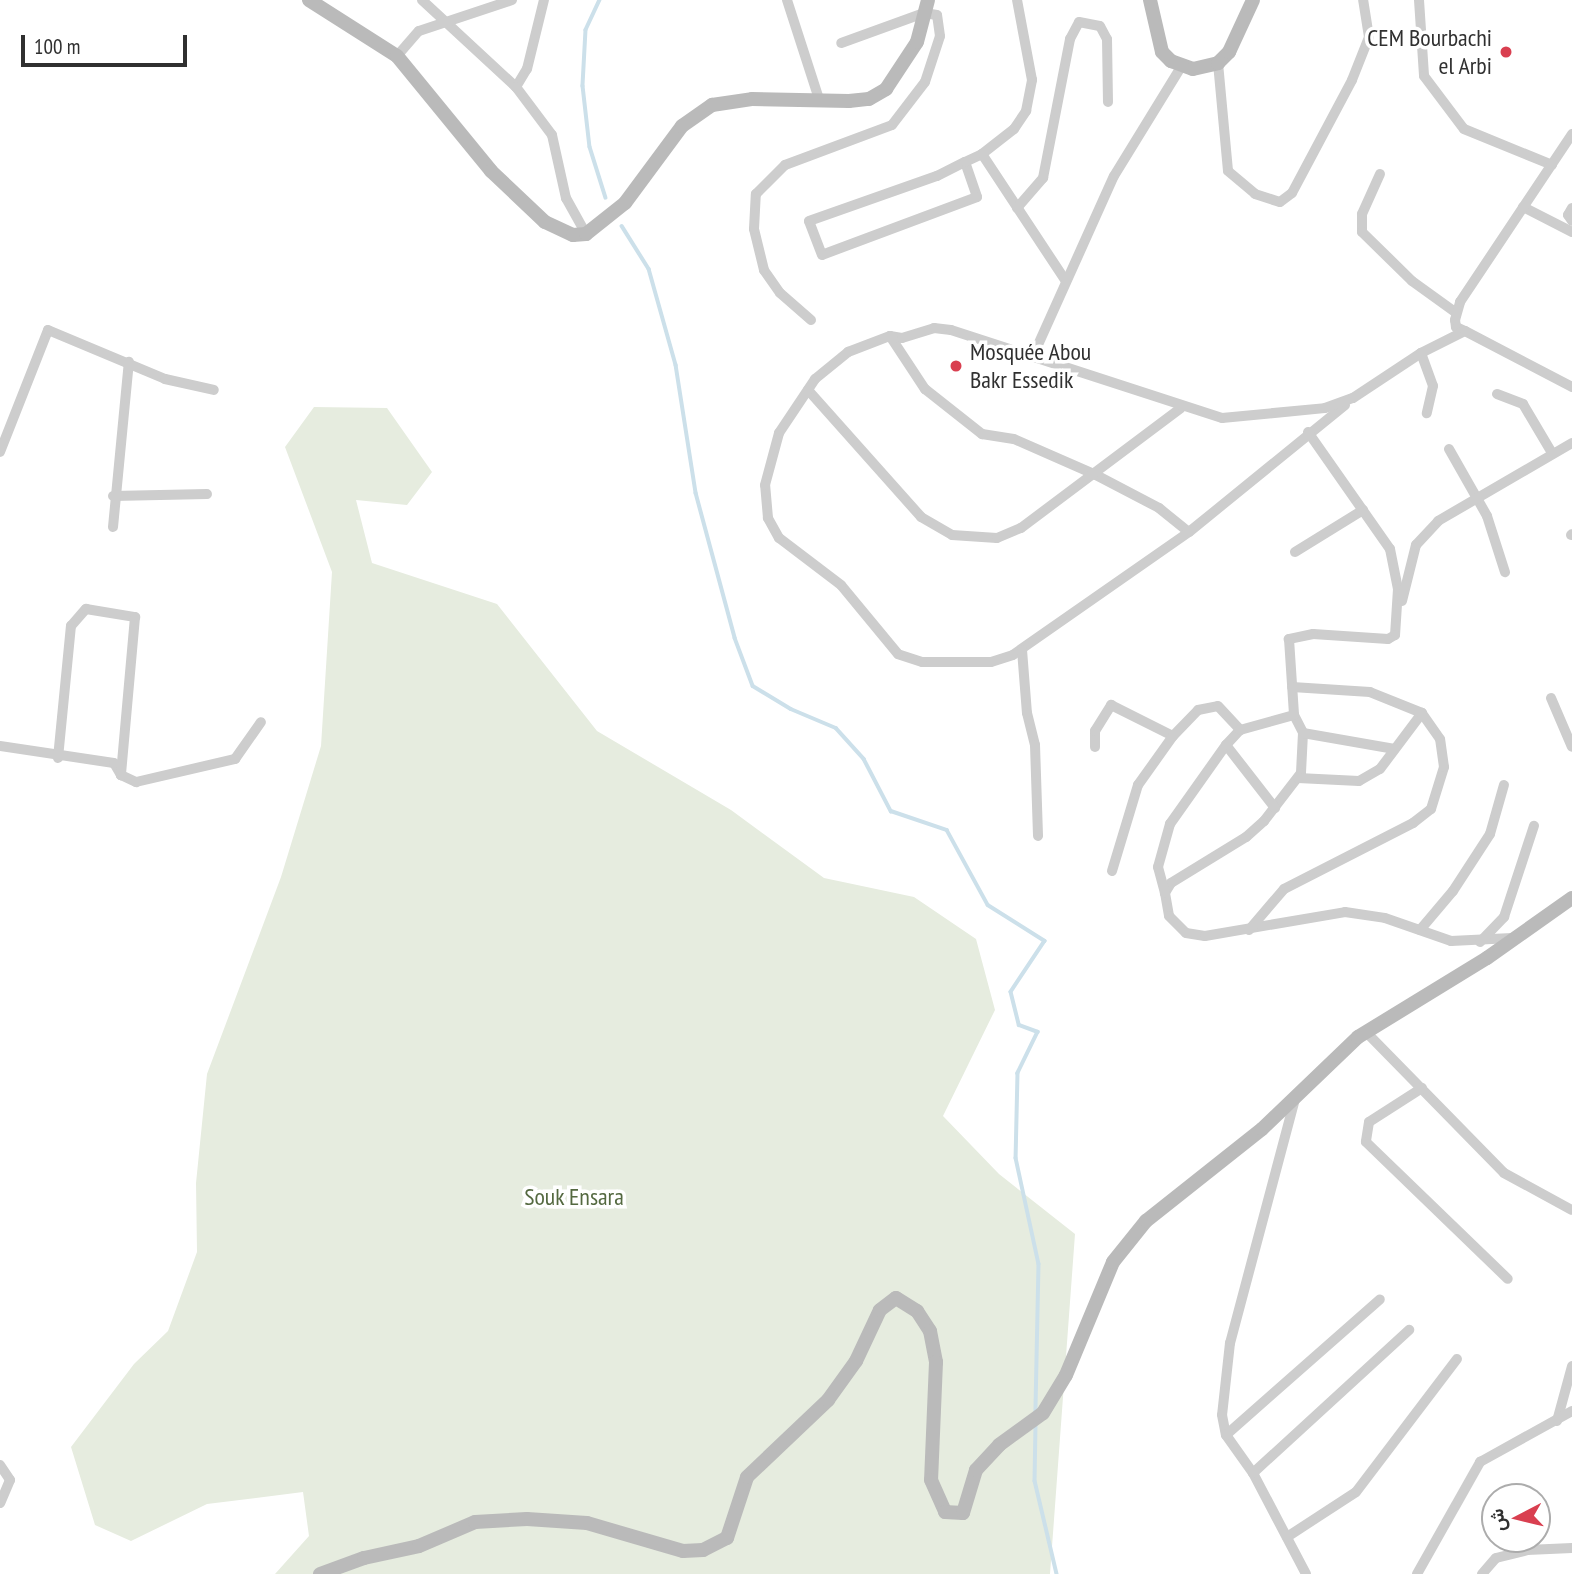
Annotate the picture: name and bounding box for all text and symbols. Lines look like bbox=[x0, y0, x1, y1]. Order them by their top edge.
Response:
scale bar bbox=[24, 21, 191, 65]
place label: CEM Bourbachi el Arbi bbox=[1367, 24, 1492, 80]
text: 100 m bbox=[34, 33, 80, 60]
marker: CEM Bourbachi el Arbi bbox=[1498, 44, 1514, 60]
place label: Mosquée Abou Bakr Essedik bbox=[970, 338, 1092, 394]
marker: Mosquée Abou Bakr Essedik bbox=[948, 358, 964, 374]
park label: Souk Ensara bbox=[524, 1183, 624, 1211]
north arrow bbox=[1481, 1483, 1551, 1553]
text: ش bbox=[1484, 1508, 1510, 1533]

